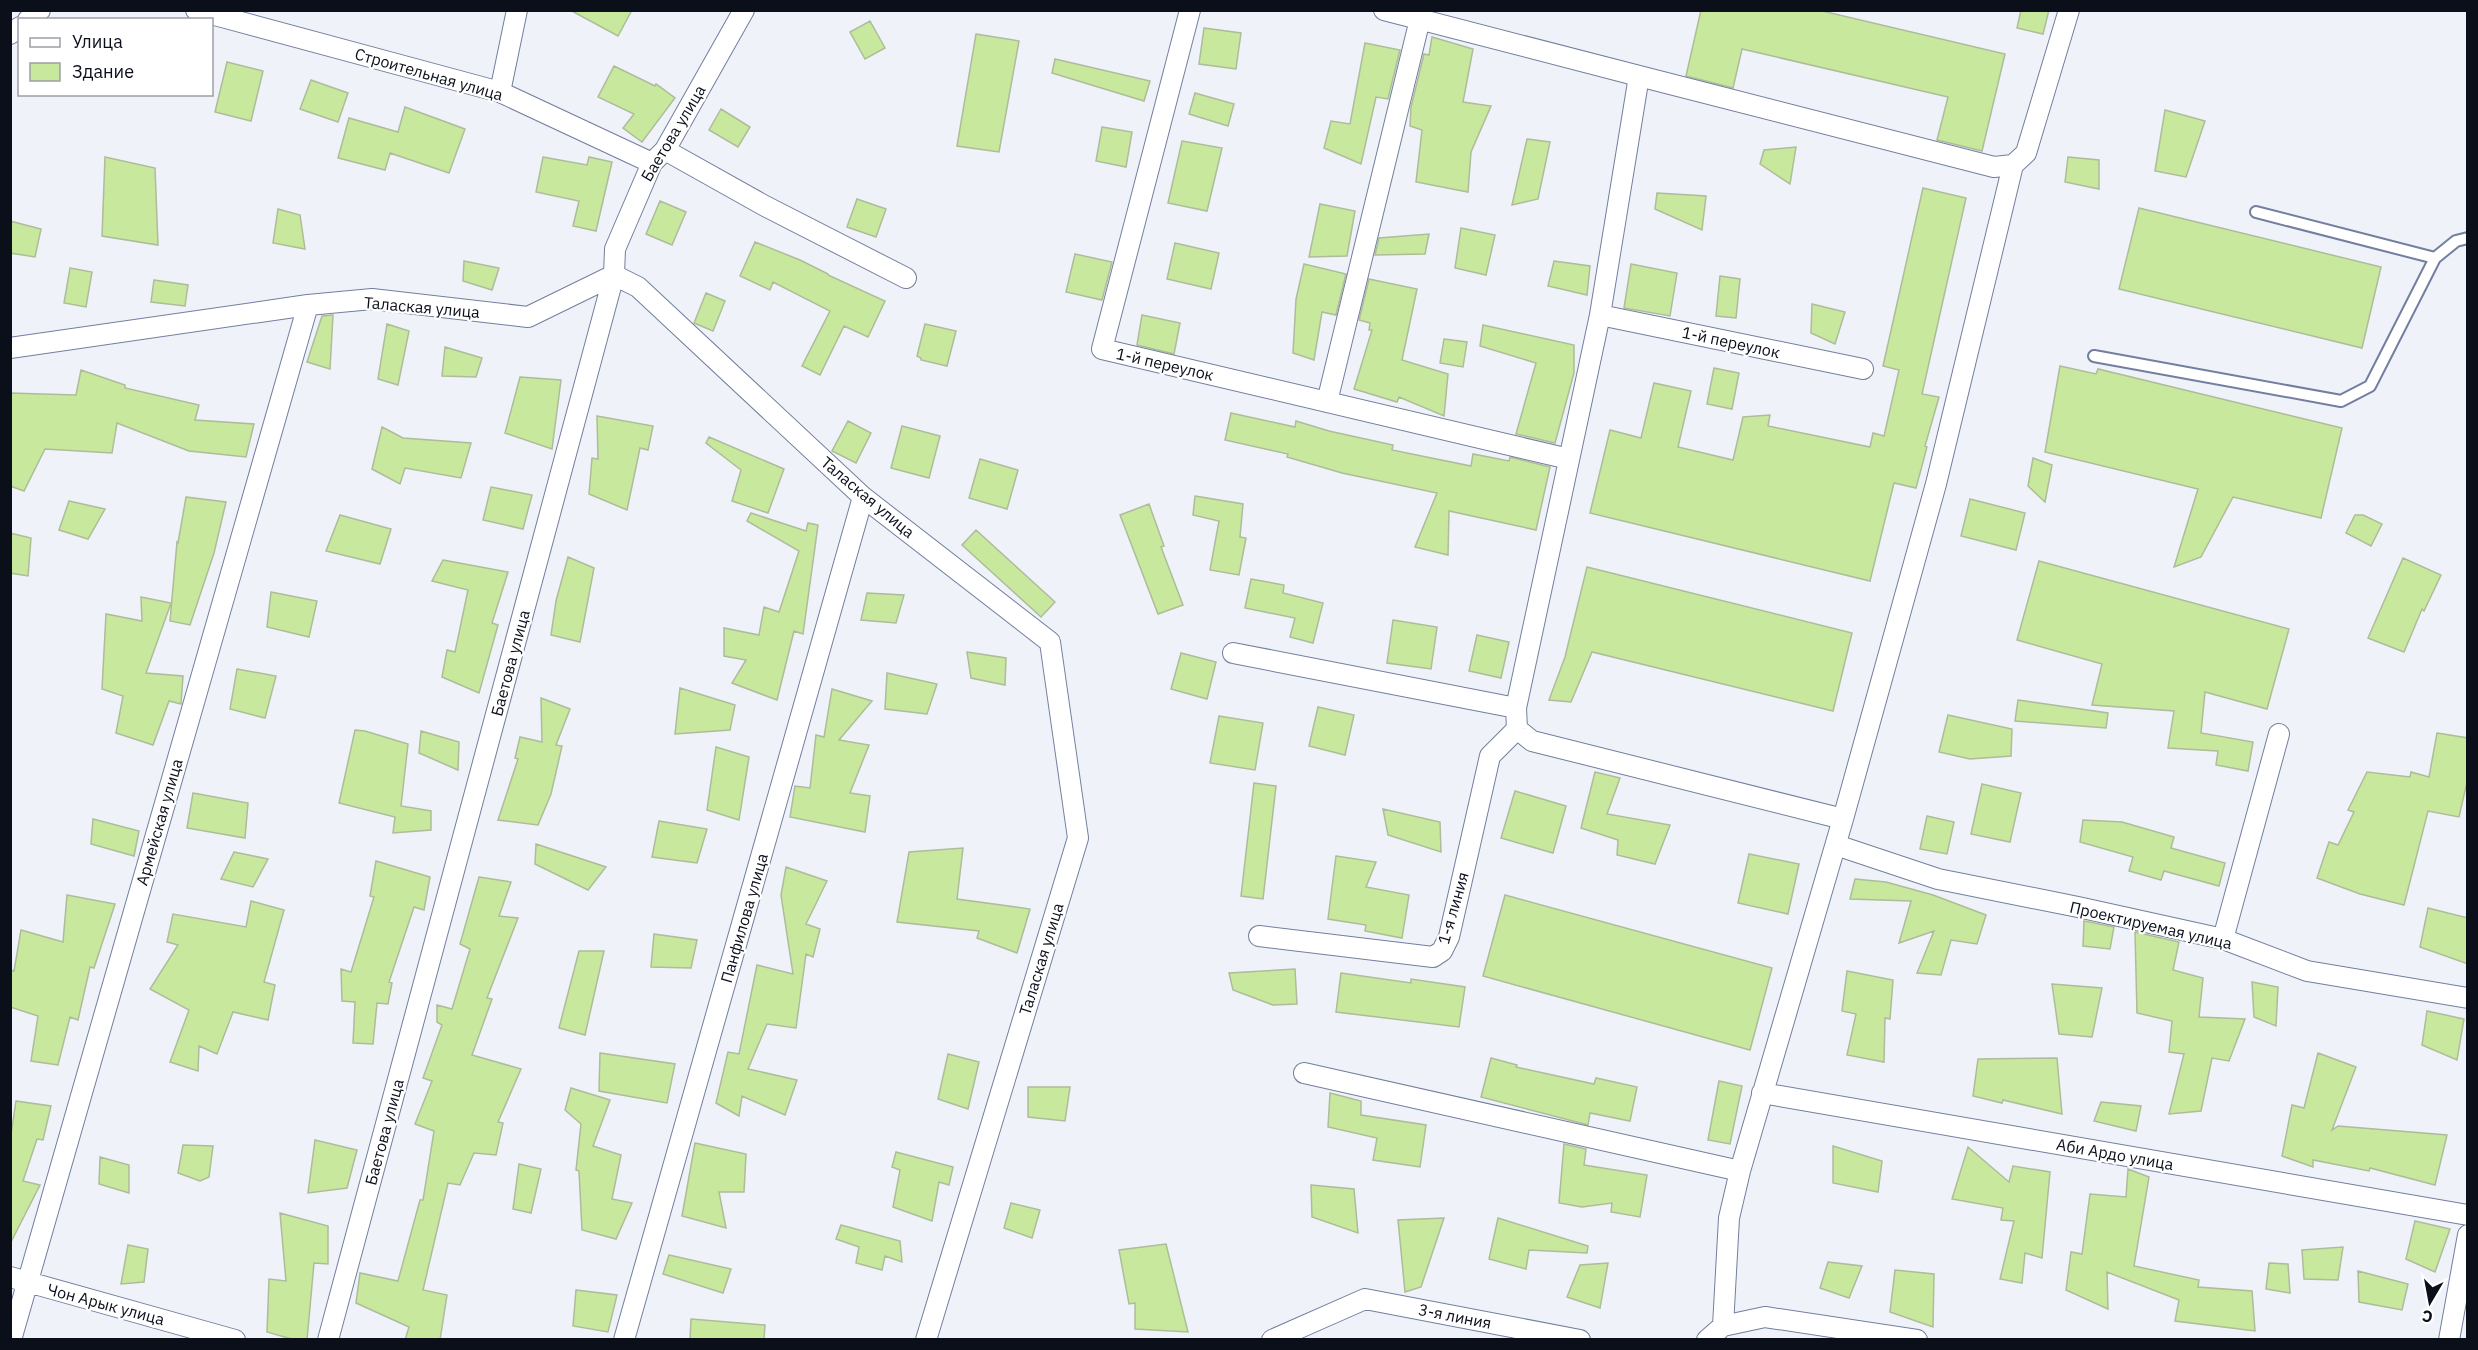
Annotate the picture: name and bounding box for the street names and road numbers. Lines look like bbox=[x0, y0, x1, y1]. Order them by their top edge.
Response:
street label: Строительная улица bbox=[353, 43, 506, 105]
street label: Баетова улица bbox=[636, 81, 710, 185]
street label: Талаская улица bbox=[363, 292, 481, 322]
street label: 1-й переулок bbox=[1680, 322, 1782, 362]
street label: 1-й переулок bbox=[1114, 343, 1216, 385]
street label: Талаская улица bbox=[817, 452, 919, 542]
street label: Баетова улица bbox=[486, 607, 534, 718]
street label: Армейская улица bbox=[131, 756, 187, 888]
street label: Панфилова улица bbox=[716, 850, 772, 985]
street label: 1-я линия bbox=[1433, 870, 1473, 946]
street label: Проектируемая улица bbox=[2068, 897, 2235, 954]
street label: Талаская улица bbox=[1014, 900, 1068, 1017]
street label: Баетова улица bbox=[360, 1076, 408, 1187]
street label: Аби Ардо улица bbox=[2055, 1134, 2176, 1174]
street label: Чон Арык улица bbox=[45, 1279, 167, 1329]
street label: 3-я линия bbox=[1417, 1299, 1493, 1333]

